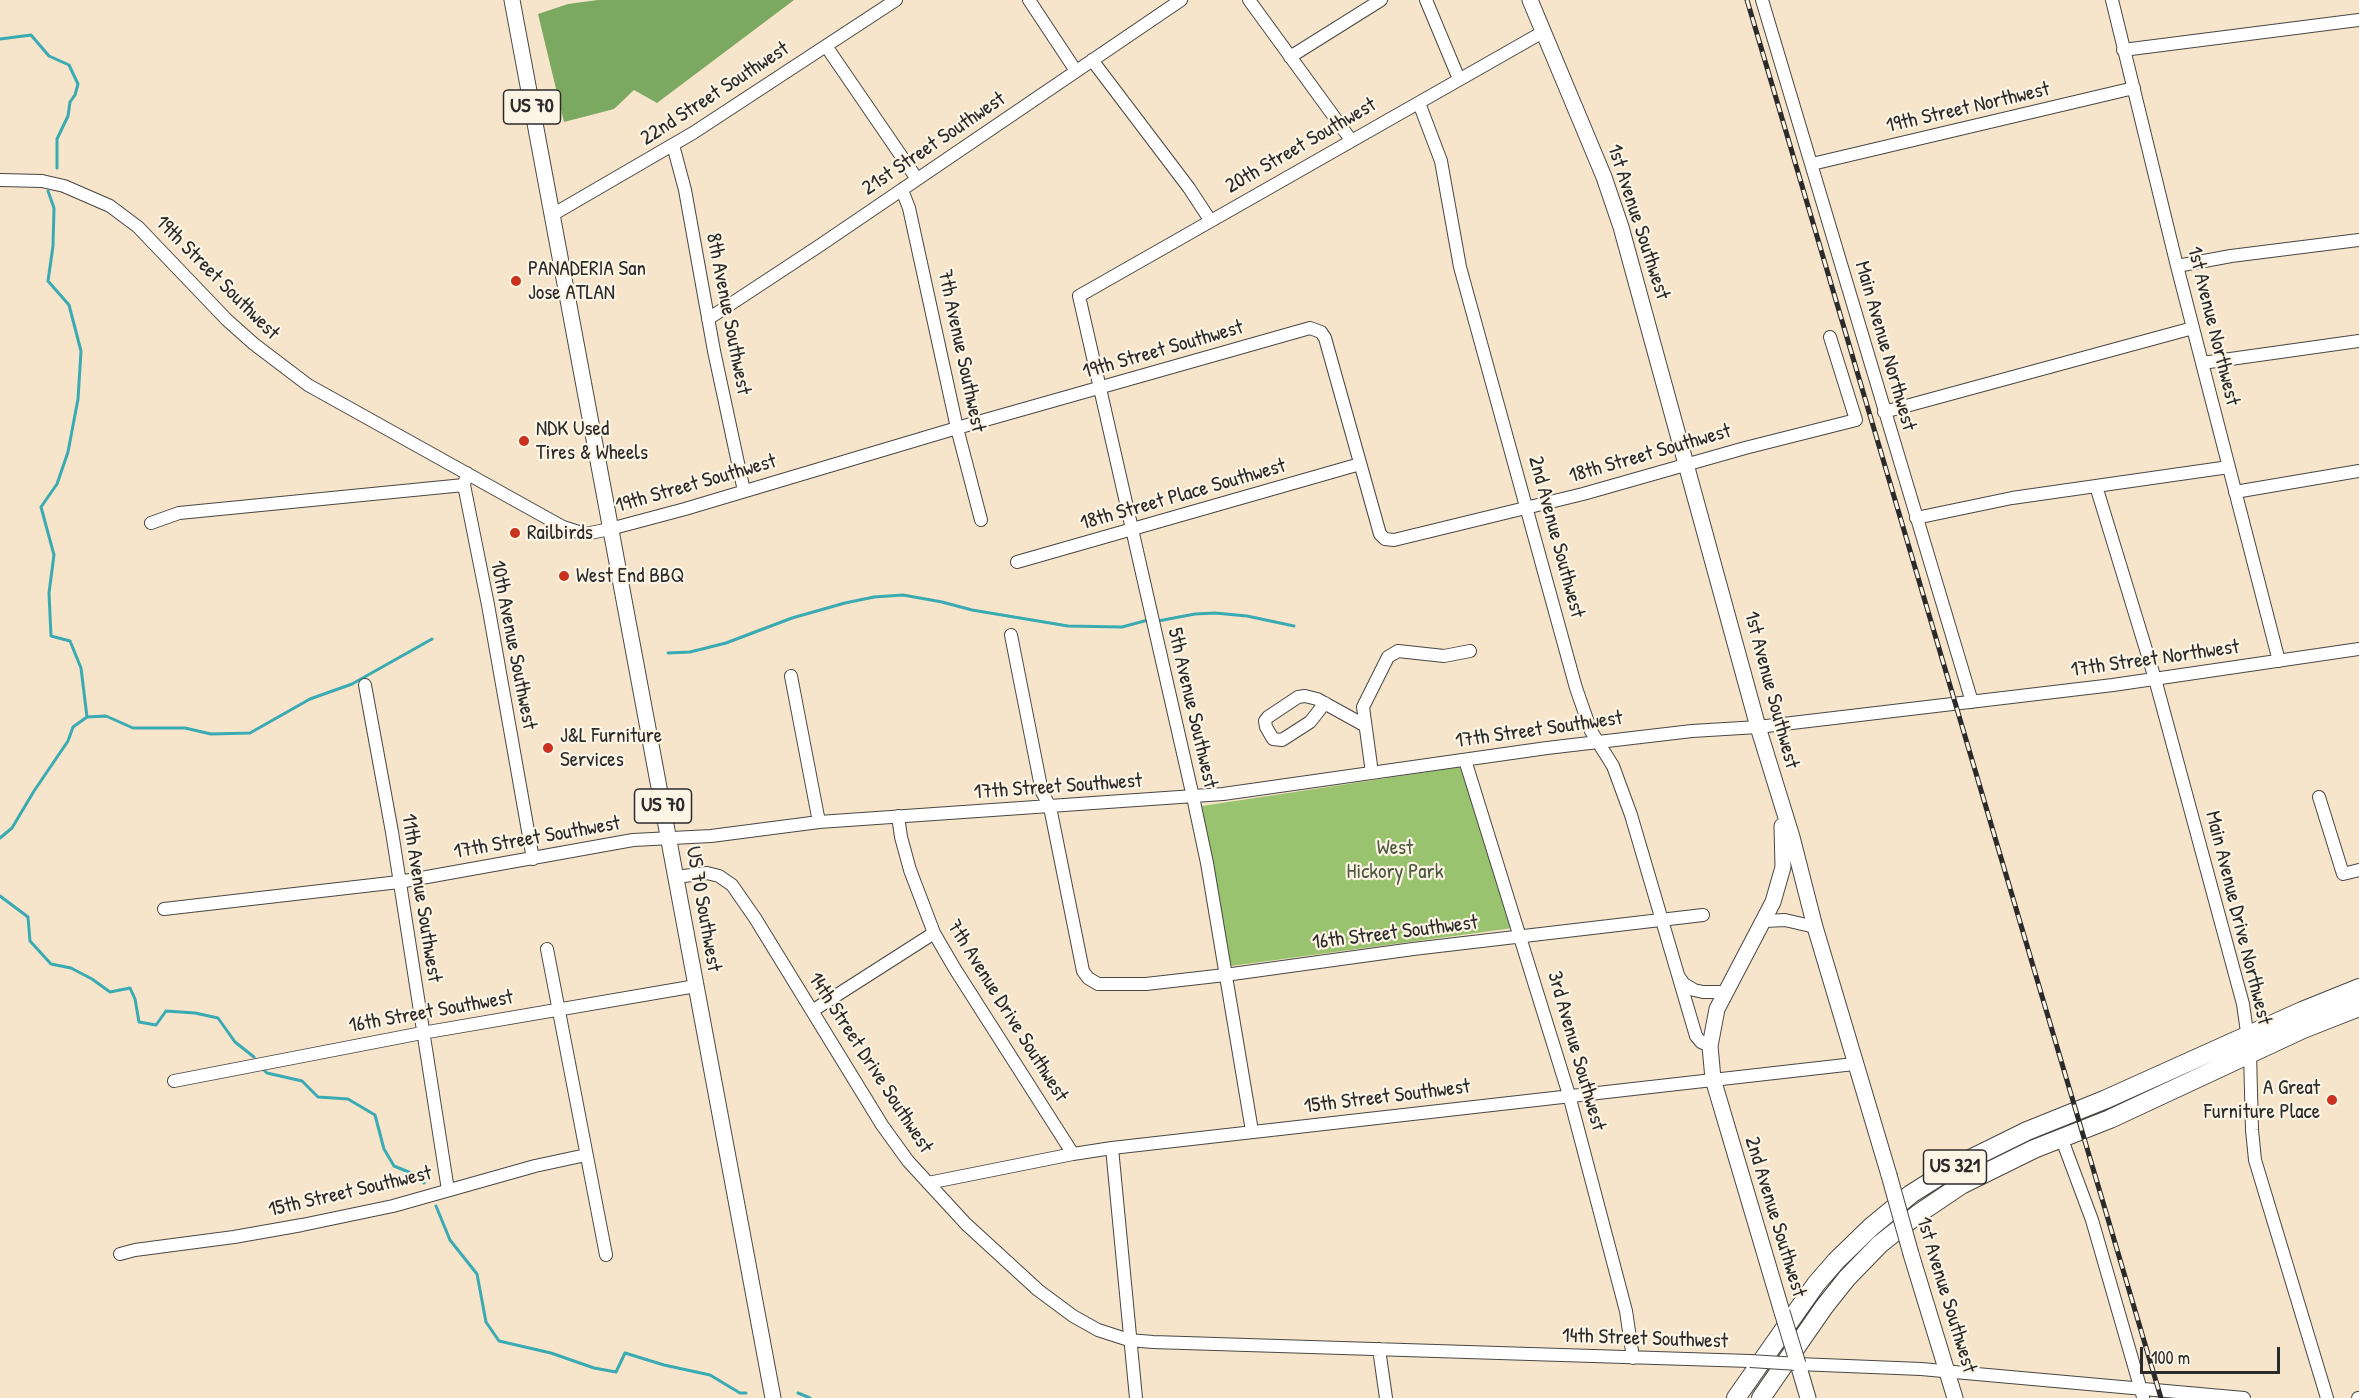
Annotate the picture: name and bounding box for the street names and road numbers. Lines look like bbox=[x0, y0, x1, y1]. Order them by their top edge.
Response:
street label: 22nd Street Southwest bbox=[636, 37, 794, 151]
street label: 19th Street Northwest bbox=[1884, 77, 2052, 139]
street label: 21st Street Southwest bbox=[858, 87, 1010, 201]
road number: US 70 bbox=[504, 90, 560, 124]
street label: 20th Street Southwest bbox=[1221, 93, 1381, 199]
street label: 1st Avenue Southwest bbox=[1601, 141, 1675, 303]
street label: 19th Street Southwest bbox=[149, 210, 285, 346]
street label: 8th Avenue Southwest bbox=[700, 231, 756, 397]
street label: 1st Avenue Northwest bbox=[2181, 244, 2245, 408]
street label: Main Avenue Northwest bbox=[1849, 258, 1921, 434]
street label: 7th Avenue Southwest bbox=[931, 268, 991, 434]
street label: 19th Street Southwest bbox=[1080, 315, 1246, 385]
street label: 18th Street Southwest bbox=[1566, 419, 1734, 489]
street label: 19th Street Southwest bbox=[613, 449, 779, 519]
street label: 2nd Avenue Southwest bbox=[1522, 453, 1590, 621]
street label: 18th Street Place Southwest bbox=[1077, 454, 1289, 536]
street label: 10th Avenue Southwest bbox=[484, 558, 542, 732]
street label: 1st Avenue Southwest bbox=[1738, 609, 1804, 771]
street label: 5th Avenue Southwest bbox=[1161, 625, 1223, 791]
street label: 17th Street Northwest bbox=[2069, 635, 2241, 683]
street label: 17th Street Southwest bbox=[1454, 706, 1624, 754]
street label: 17th Street Southwest bbox=[973, 769, 1143, 805]
road number: US 70 bbox=[634, 789, 692, 823]
street label: Main Avenue Drive Northwest bbox=[2199, 809, 2277, 1027]
street label: 17th Street Southwest bbox=[452, 811, 622, 865]
street label: 11th Avenue Southwest bbox=[395, 812, 447, 984]
street label: US 70 Southwest bbox=[680, 844, 726, 974]
street label: 16th Street Southwest bbox=[1311, 910, 1479, 956]
street label: 7th Avenue Drive Southwest bbox=[941, 915, 1073, 1107]
street label: 14th Street Drive Southwest bbox=[802, 968, 938, 1158]
street label: 3rd Avenue Southwest bbox=[1541, 968, 1611, 1134]
street label: 16th Street Southwest bbox=[347, 985, 515, 1039]
street label: 15th Street Southwest bbox=[1303, 1074, 1471, 1120]
street label: 2nd Avenue Southwest bbox=[1739, 1134, 1811, 1300]
road number: US 321 bbox=[1924, 1150, 1986, 1184]
street label: 15th Street Southwest bbox=[266, 1161, 434, 1223]
street label: 1st Avenue Southwest bbox=[1910, 1214, 1982, 1376]
street label: 14th Street Southwest bbox=[1562, 1324, 1728, 1354]

